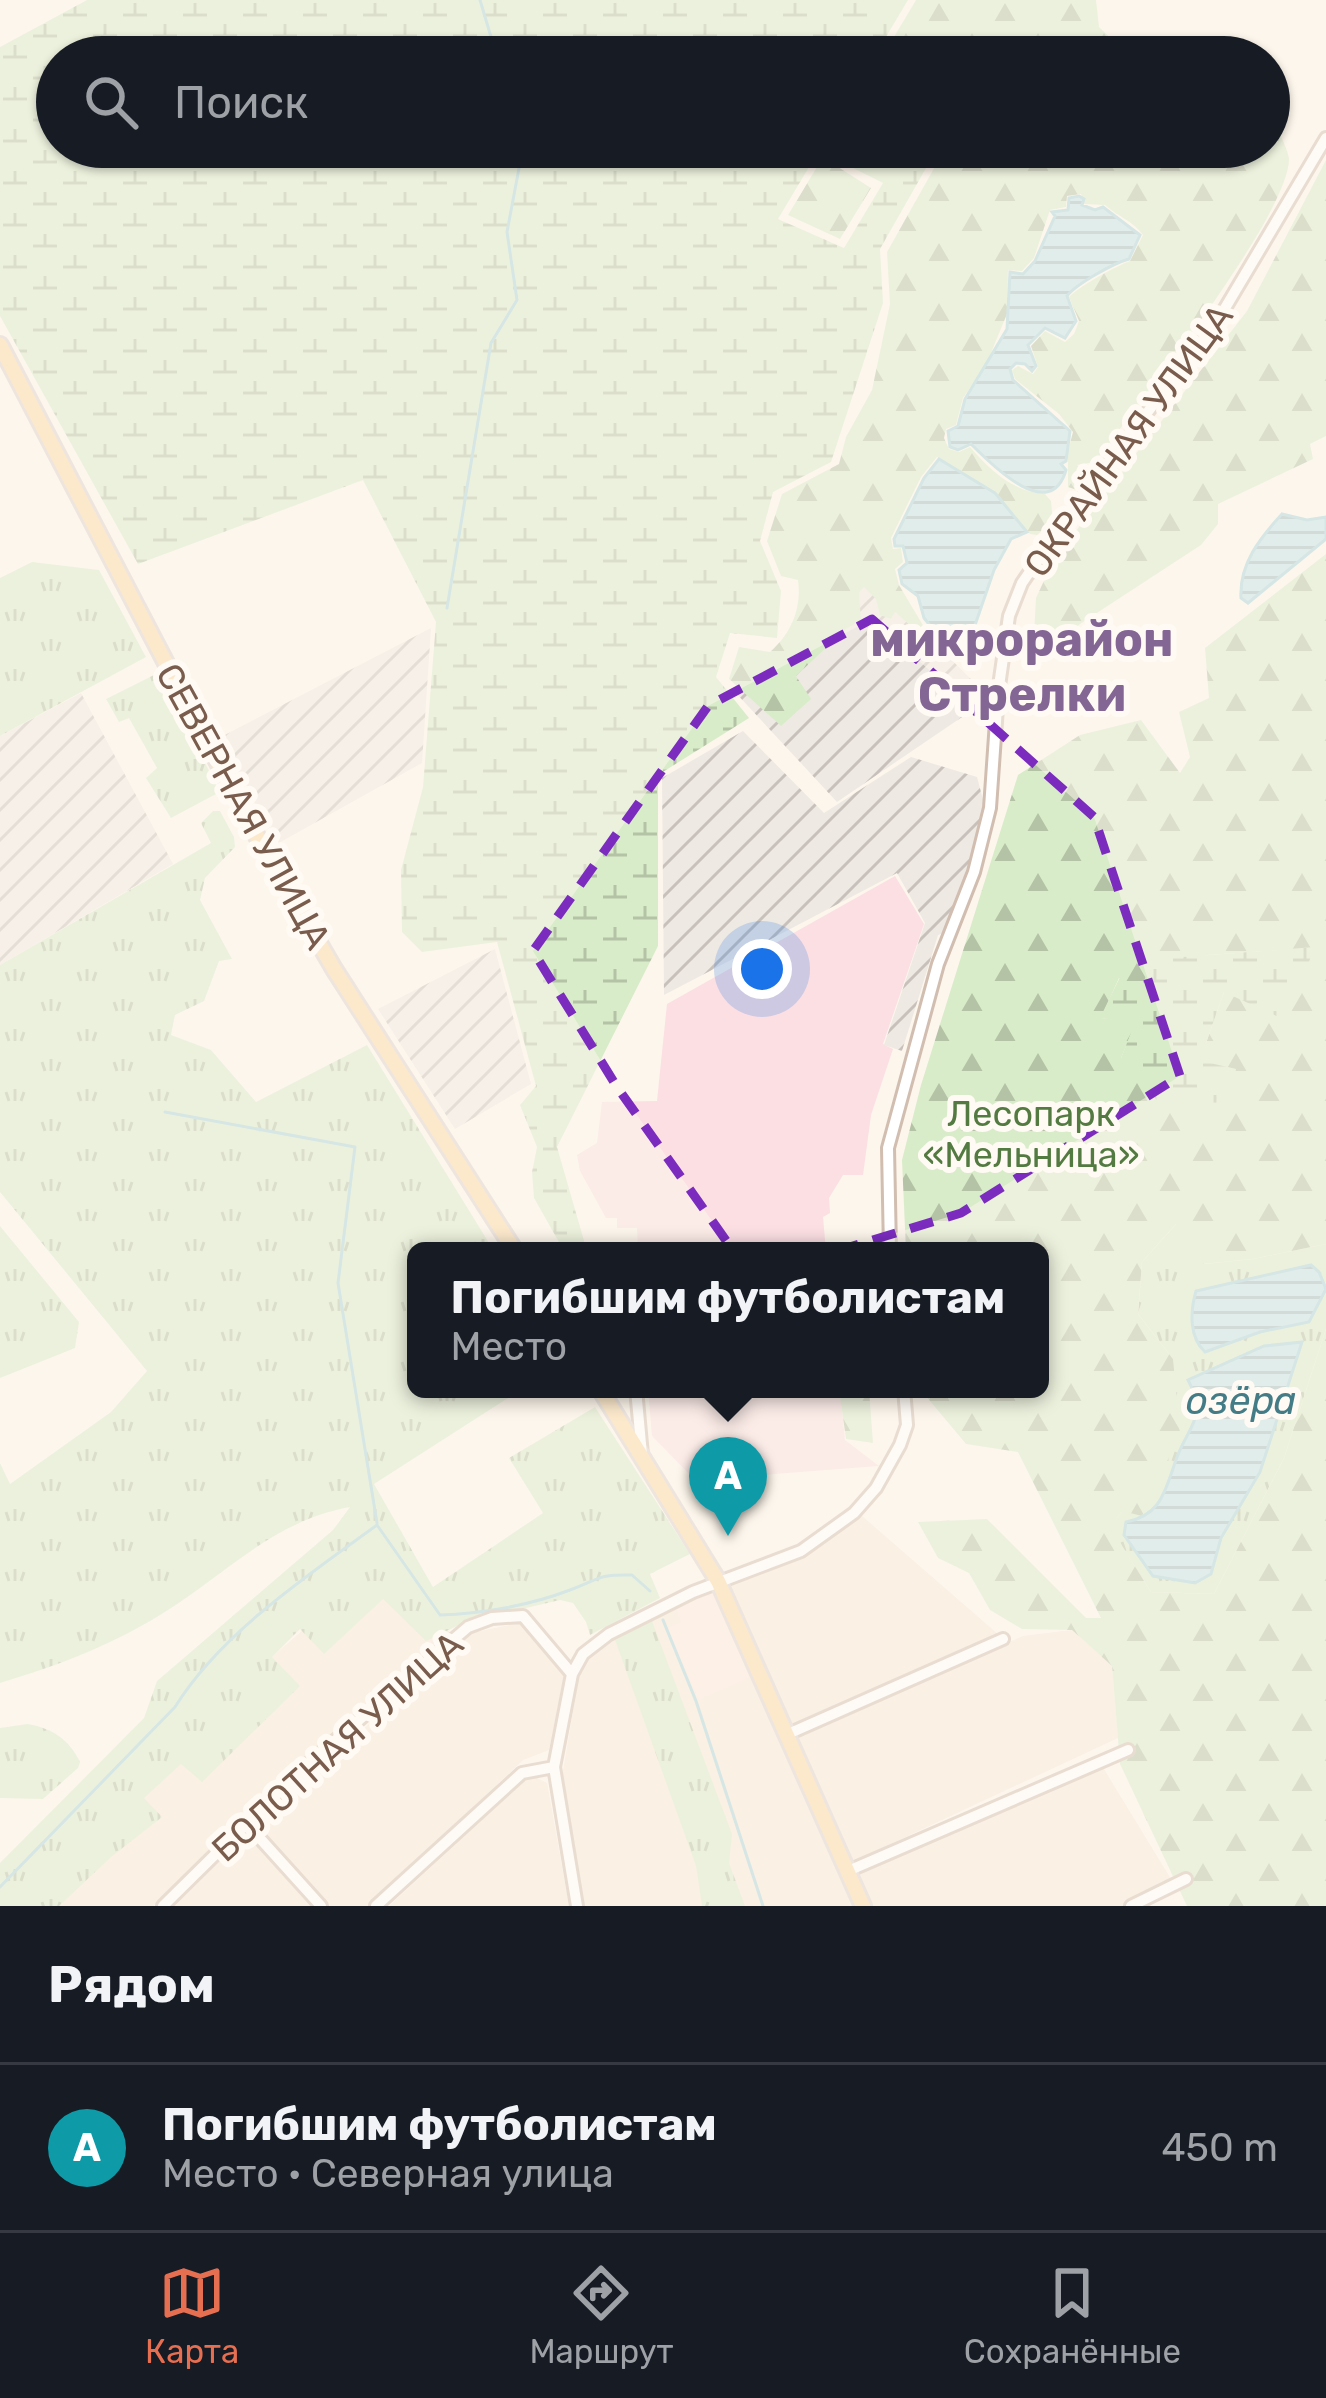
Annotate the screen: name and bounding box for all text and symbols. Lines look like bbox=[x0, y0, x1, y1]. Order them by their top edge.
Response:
search box bbox=[36, 36, 1290, 168]
icon: search bbox=[78, 69, 144, 135]
text: Поиск bbox=[174, 76, 308, 129]
street label: ОКРАЙНАЯ УЛИЦА bbox=[1015, 296, 1242, 585]
district label: микрорайон Стрелки bbox=[870, 611, 1174, 723]
street label: СЕВЕРНАЯ УЛИЦА bbox=[147, 656, 340, 957]
your location bbox=[732, 939, 792, 999]
park label: Лесопарк «Мельница» bbox=[922, 1092, 1140, 1176]
popup bbox=[407, 1242, 1049, 1398]
text: Погибшим футболистам bbox=[451, 1271, 1005, 1324]
text: Место bbox=[451, 1324, 567, 1370]
water label: озёра bbox=[1186, 1378, 1296, 1424]
pin: A bbox=[689, 1437, 767, 1536]
street label: БОЛОТНАЯ УЛИЦА bbox=[203, 1622, 472, 1870]
text: Рядом bbox=[48, 1954, 215, 2015]
text: Погибшим футболистам bbox=[162, 2098, 717, 2151]
text: A bbox=[73, 2125, 101, 2171]
text: 450 m bbox=[1162, 2125, 1278, 2171]
text: Место · Северная улица bbox=[162, 2151, 614, 2197]
tab: Карта bbox=[145, 2260, 239, 2371]
tab: Маршрут bbox=[529, 2260, 673, 2371]
tab: Сохранённые bbox=[964, 2260, 1181, 2371]

